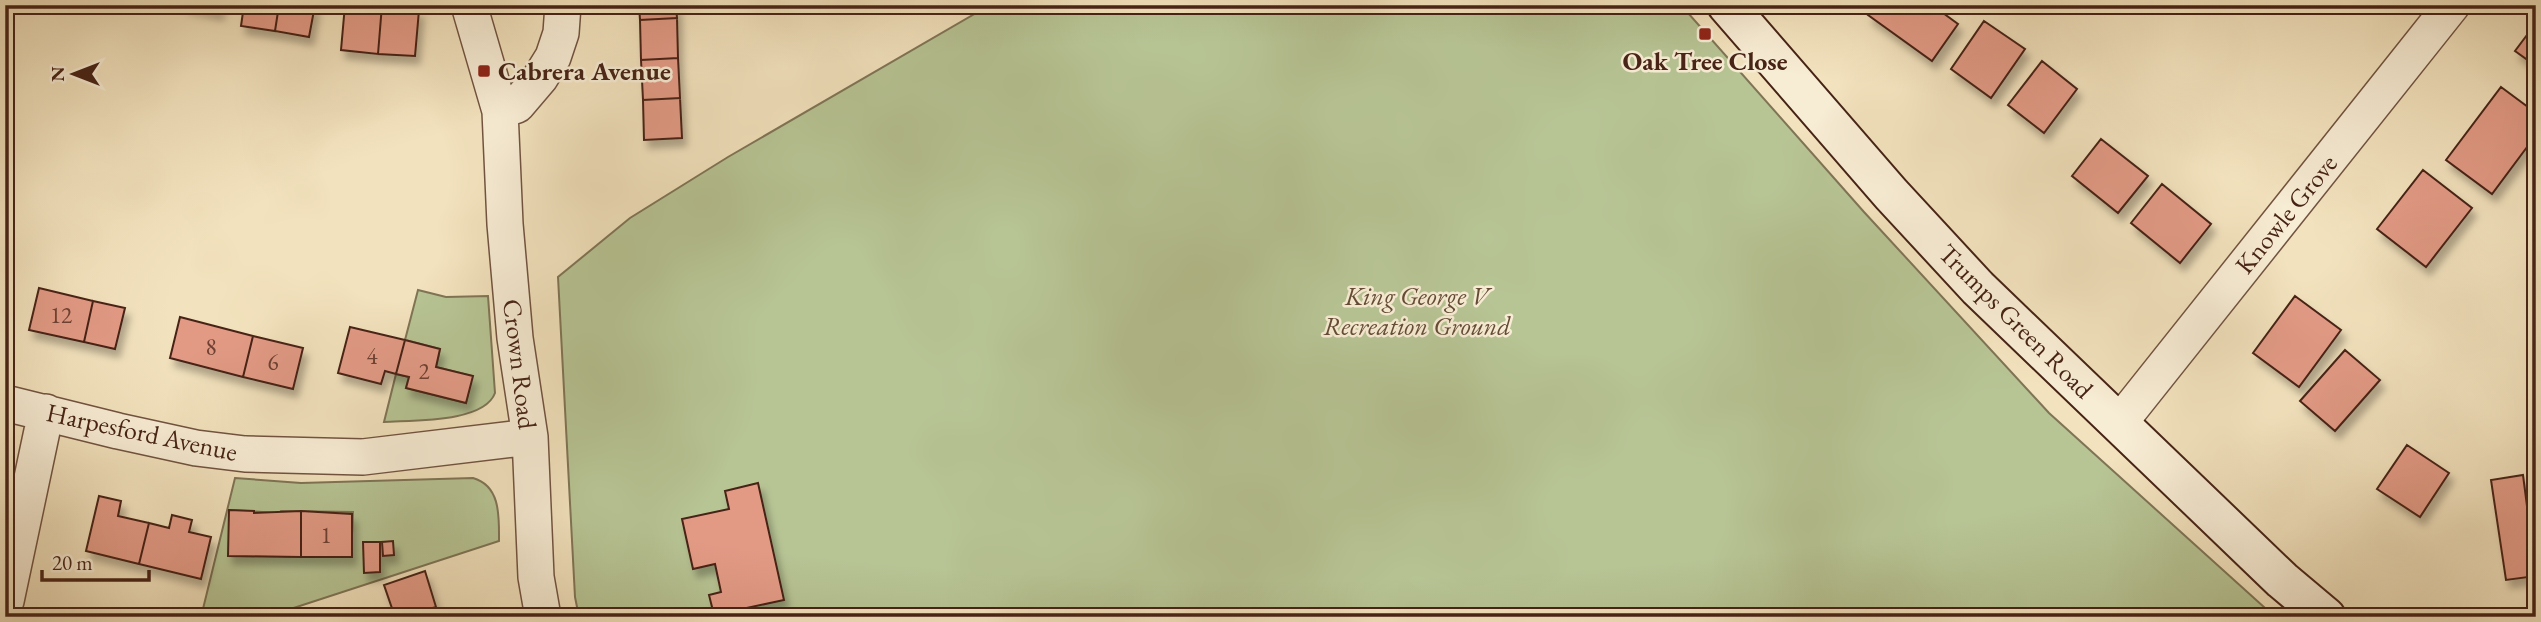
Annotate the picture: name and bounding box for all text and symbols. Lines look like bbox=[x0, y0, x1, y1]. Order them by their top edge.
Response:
marker: Oak Tree Close bbox=[1697, 26, 1713, 42]
north arrow bbox=[38, 38, 108, 108]
place label: Oak Tree Close bbox=[1623, 44, 1788, 78]
place label: Cabrera Avenue bbox=[498, 54, 671, 88]
marker: Cabrera Avenue bbox=[476, 63, 492, 79]
text: N bbox=[45, 66, 70, 82]
street label: Knowle Grove bbox=[2227, 147, 2345, 281]
street label: Trumps Green Road bbox=[1931, 236, 2101, 406]
park label: King George V Recreation Ground bbox=[1323, 279, 1511, 343]
street label: Crown Road bbox=[495, 297, 545, 432]
house number: 12 bbox=[50, 300, 72, 330]
house number: 8 bbox=[205, 332, 217, 362]
house number: 4 bbox=[366, 341, 378, 371]
house number: 6 bbox=[267, 347, 279, 377]
house number: 2 bbox=[418, 356, 430, 386]
street label: Harpesford Avenue bbox=[43, 395, 241, 469]
house number: 1 bbox=[320, 520, 332, 550]
scale bar bbox=[42, 538, 149, 582]
text: 20 m bbox=[52, 549, 93, 576]

